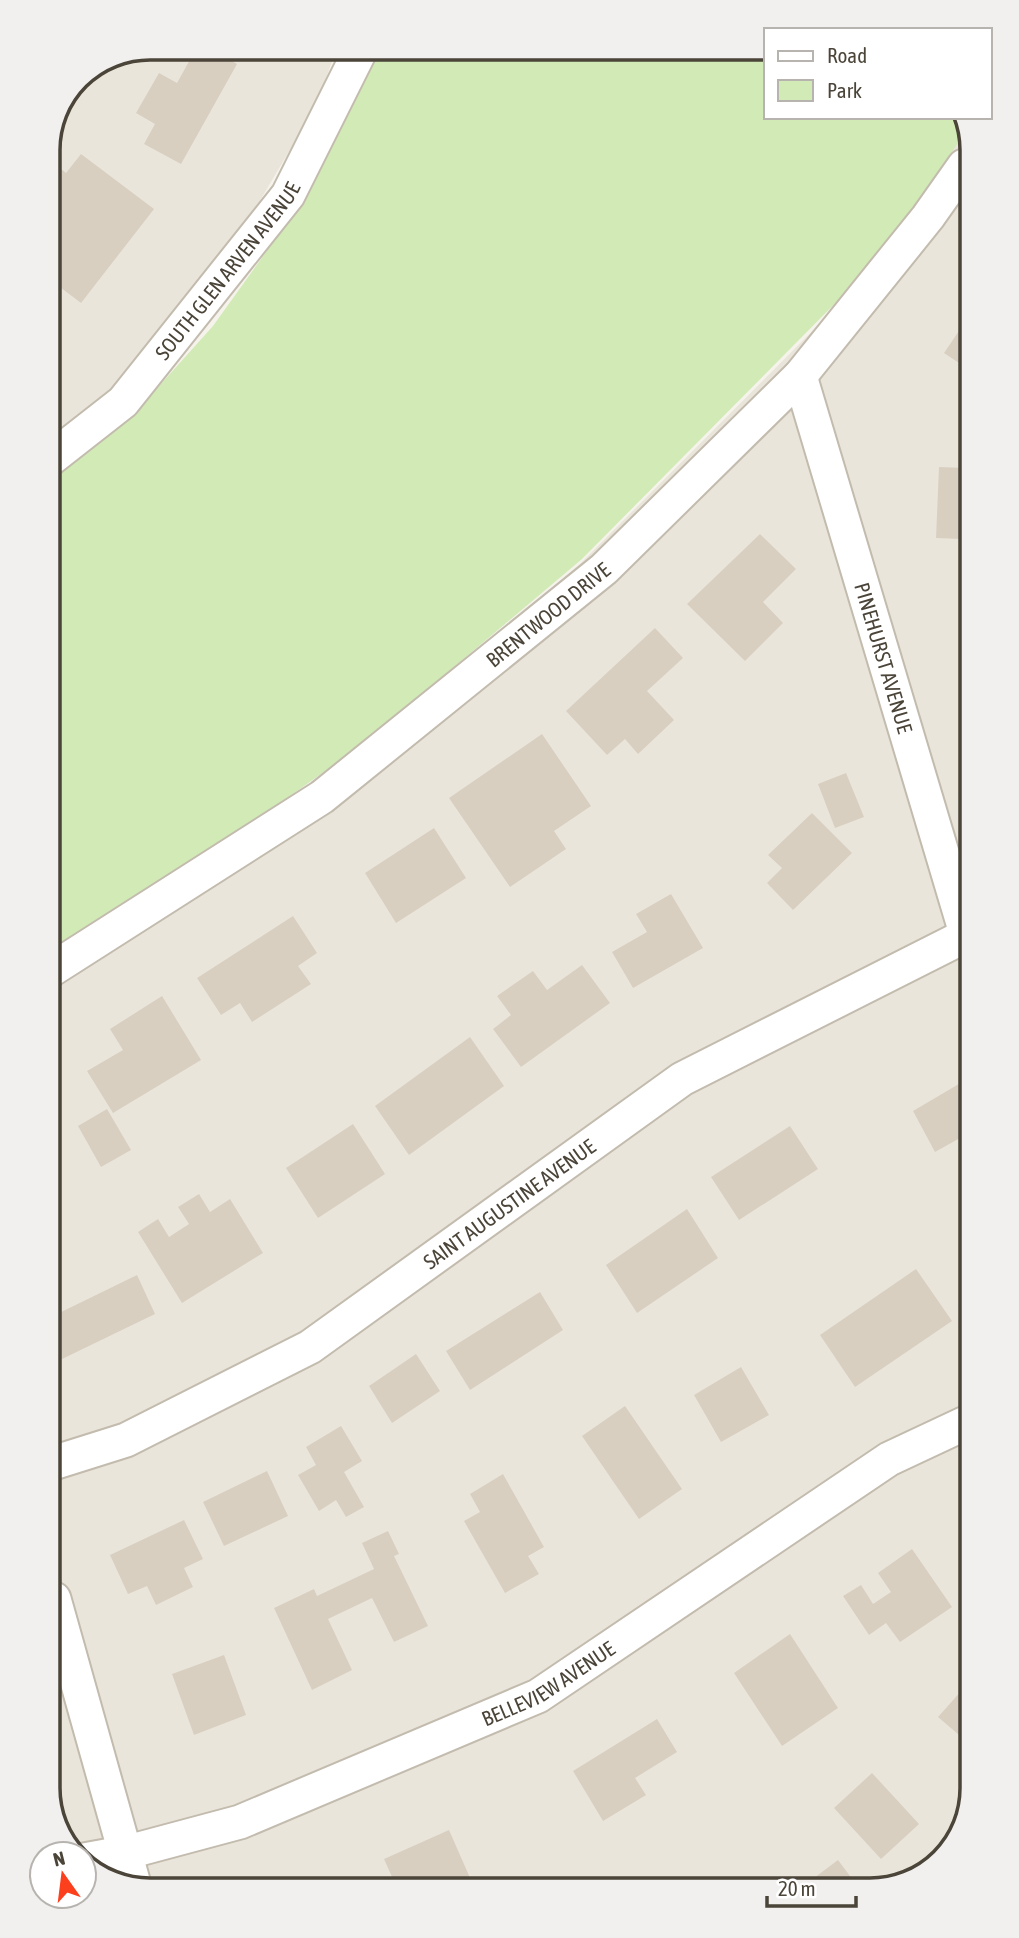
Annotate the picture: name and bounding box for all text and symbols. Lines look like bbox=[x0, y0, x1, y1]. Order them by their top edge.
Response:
legend bbox=[764, 28, 991, 119]
text: Road bbox=[827, 43, 867, 67]
text: Park bbox=[827, 78, 862, 102]
street label: SOUTH GLEN ARVEN AVENUE bbox=[150, 178, 305, 364]
street label: BRENTWOOD DRIVE bbox=[481, 557, 615, 672]
street label: PINEHURST AVENUE bbox=[850, 580, 918, 736]
street label: SAINT AUGUSTINE AVENUE bbox=[419, 1134, 600, 1273]
street label: BELLEVIEW AVENUE bbox=[478, 1636, 619, 1730]
north arrow bbox=[28, 1840, 98, 1910]
text: N bbox=[51, 1846, 67, 1871]
scale bar bbox=[767, 1864, 856, 1908]
text: 20 m bbox=[778, 1876, 816, 1900]

